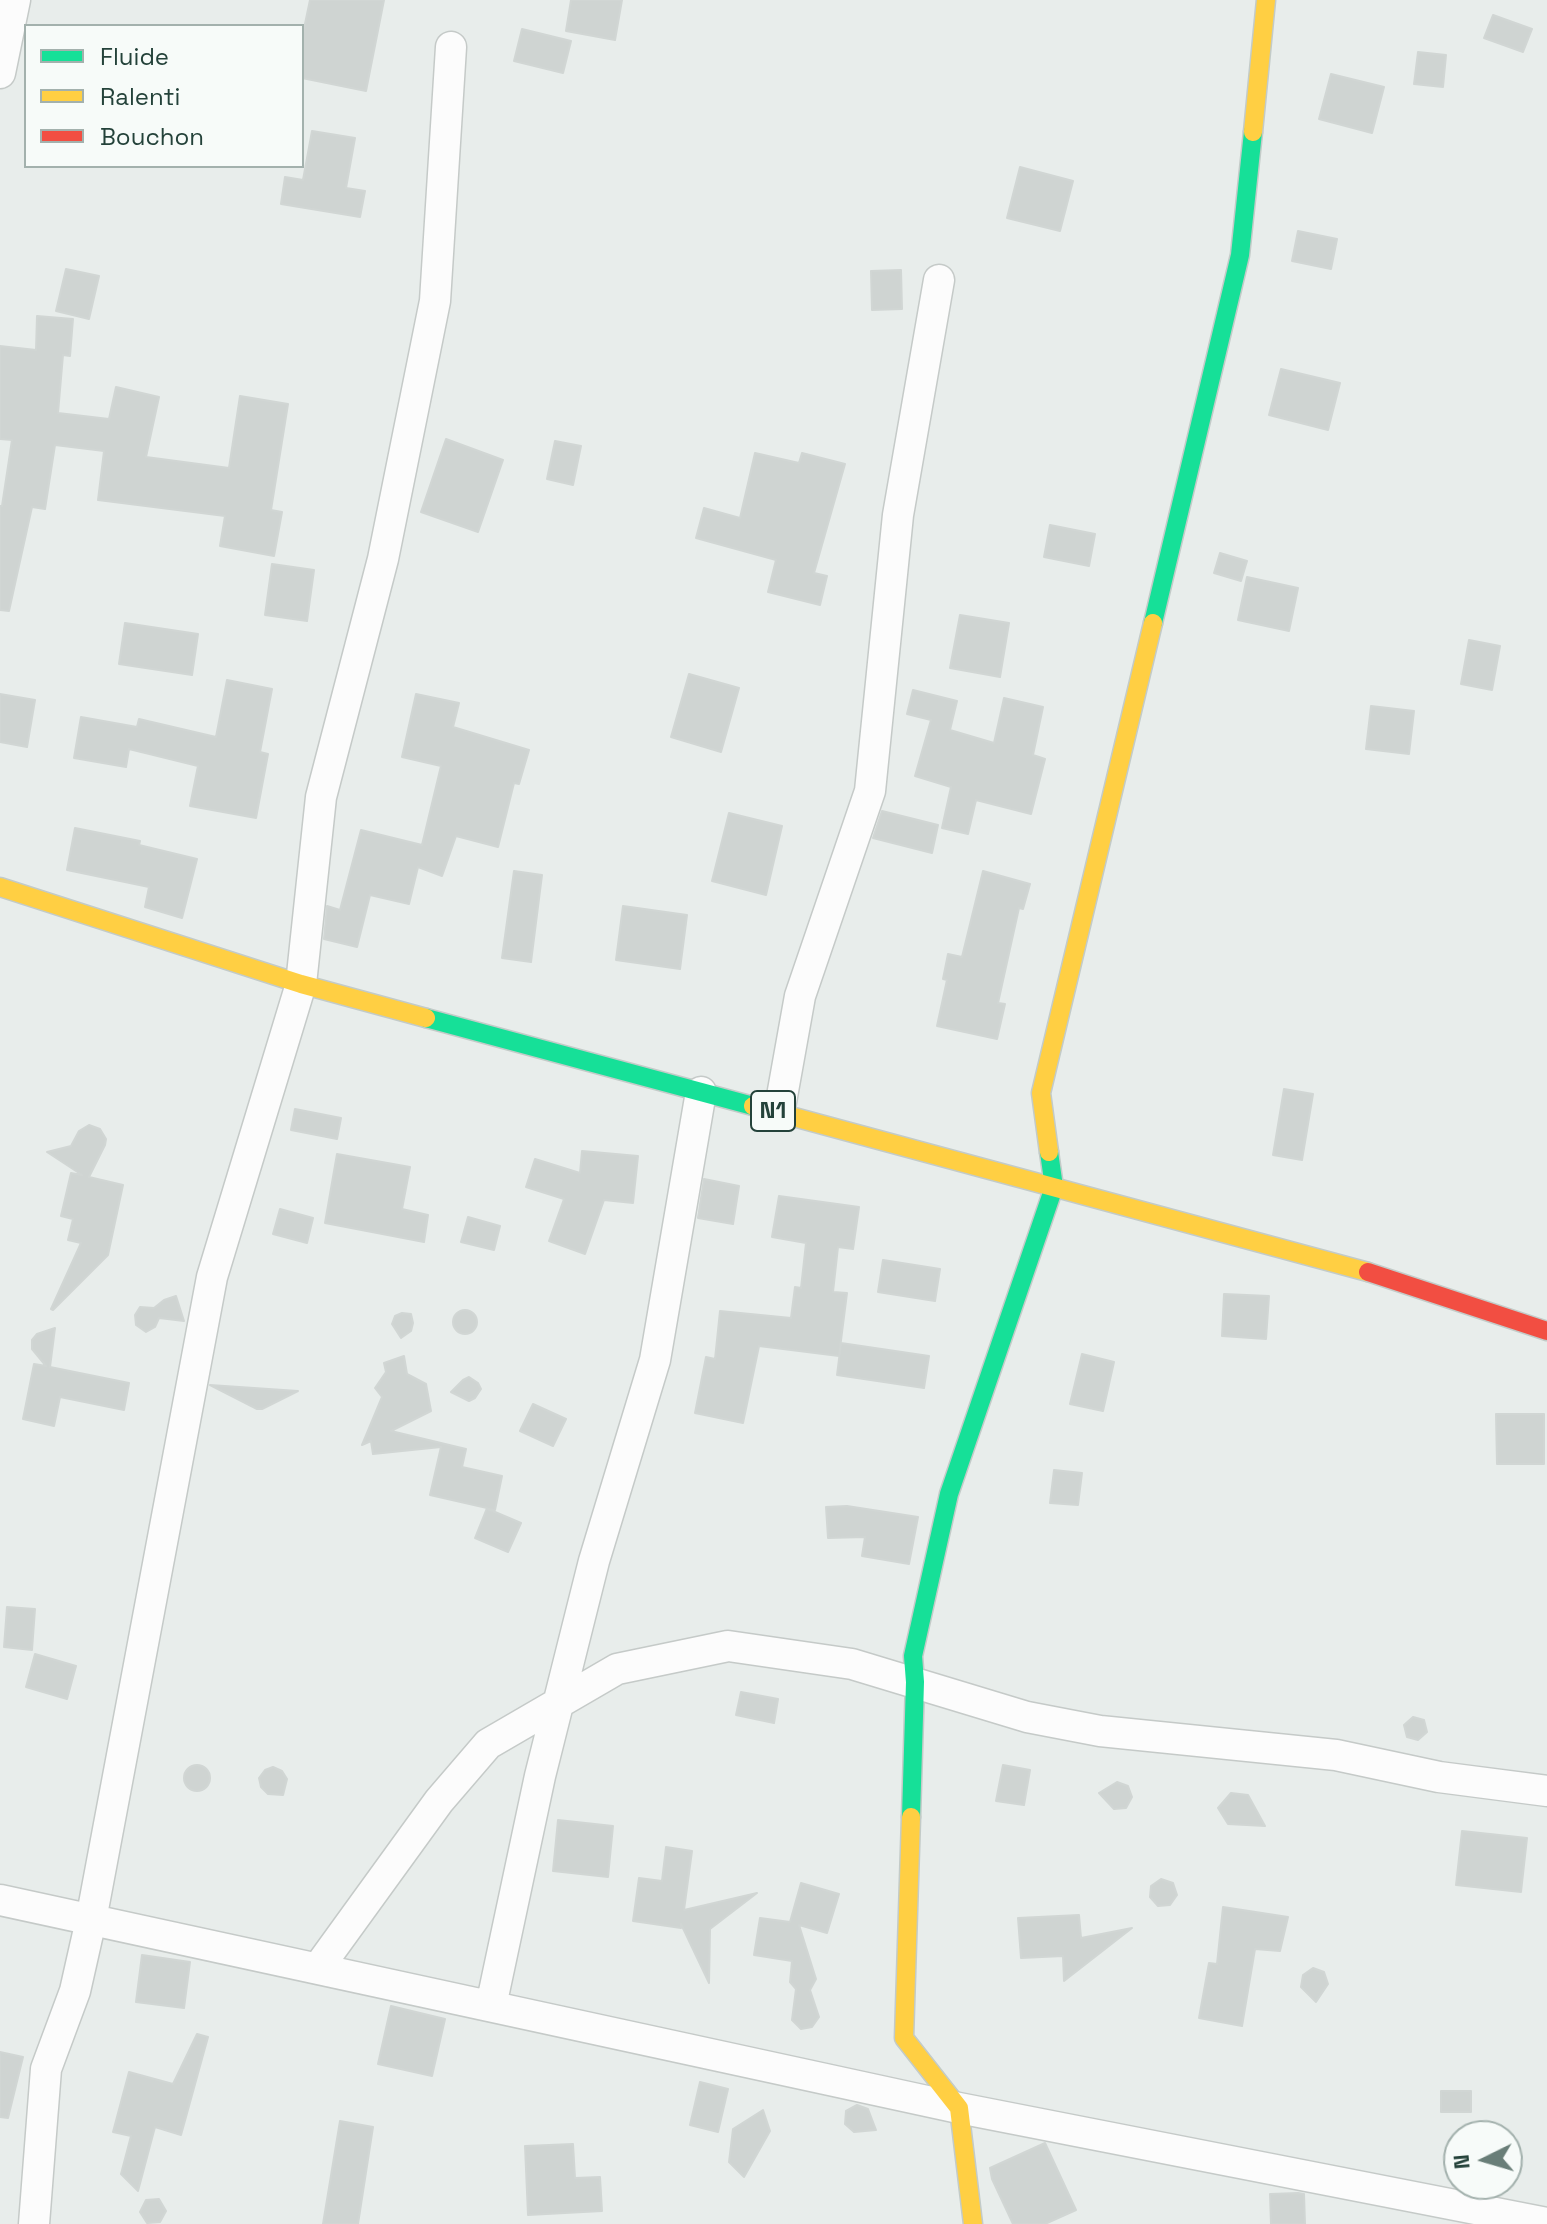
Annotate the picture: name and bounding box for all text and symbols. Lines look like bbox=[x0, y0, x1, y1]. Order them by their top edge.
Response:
legend bbox=[24, 24, 304, 168]
text: Fluide bbox=[100, 41, 169, 72]
text: Ralenti bbox=[100, 81, 180, 112]
text: Bouchon bbox=[100, 121, 204, 152]
road number: N1 bbox=[751, 1091, 795, 1131]
north arrow bbox=[1443, 2120, 1523, 2200]
text: N bbox=[1446, 2153, 1476, 2170]

